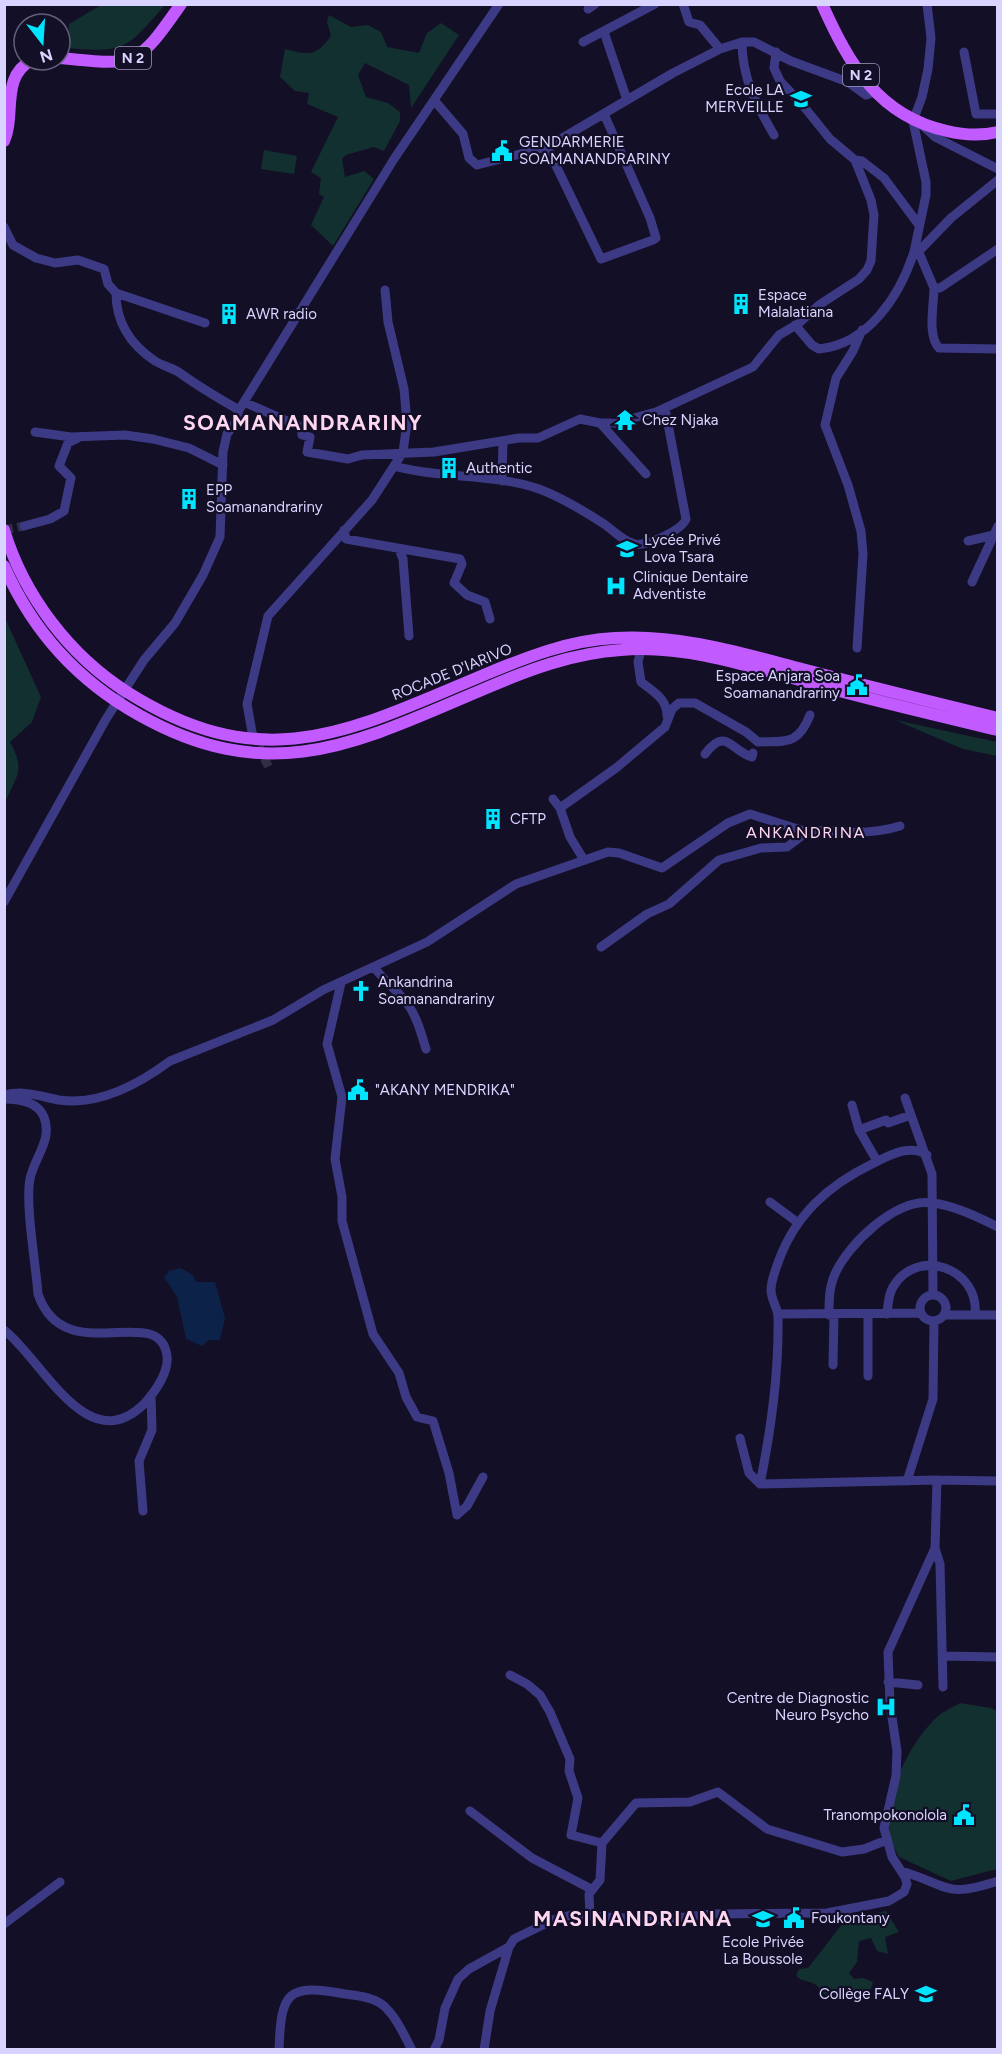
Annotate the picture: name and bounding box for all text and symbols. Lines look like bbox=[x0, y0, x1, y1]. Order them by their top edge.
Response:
north arrow bbox=[12, 12, 72, 72]
text: N bbox=[38, 45, 55, 67]
road number: N 2 bbox=[115, 47, 151, 69]
road number: N 2 bbox=[843, 64, 879, 86]
place label: Ecole LA MERVEILLE bbox=[705, 81, 784, 116]
school or university icon: Ecole LA MERVEILLE bbox=[789, 87, 813, 111]
place label: GENDARMERIE SOAMANANDRARINY bbox=[519, 133, 670, 168]
public building icon: GENDARMERIE SOAMANANDRARINY bbox=[490, 139, 514, 163]
place label: Espace Malalatiana bbox=[758, 286, 833, 321]
building icon: Espace Malalatiana bbox=[729, 292, 753, 316]
building icon: AWR radio bbox=[217, 302, 241, 326]
place label: AWR radio bbox=[246, 305, 317, 323]
temple icon: Chez Njaka bbox=[613, 408, 637, 432]
district label: SOAMANANDRARINY bbox=[183, 410, 423, 435]
place label: Chez Njaka bbox=[642, 411, 719, 429]
building icon: Authentic bbox=[437, 456, 461, 480]
place label: Authentic bbox=[466, 459, 532, 477]
place label: EPP Soamanandrariny bbox=[206, 481, 323, 516]
building icon: EPP Soamanandrariny bbox=[177, 487, 201, 511]
place label: Lycée Privé Lova Tsara bbox=[644, 531, 721, 566]
school or university icon: Lycée Privé Lova Tsara bbox=[615, 537, 639, 561]
place label: Clinique Dentaire Adventiste bbox=[633, 568, 748, 603]
hospital icon: Clinique Dentaire Adventiste bbox=[604, 574, 628, 598]
street label: ROCADE D'IARIVO bbox=[389, 640, 515, 704]
place label: Espace Anjara Soa Soamanandrariny bbox=[715, 667, 840, 702]
public building icon: Espace Anjara Soa Soamanandrariny bbox=[845, 673, 869, 697]
building icon: CFTP bbox=[481, 807, 505, 831]
place label: CFTP bbox=[510, 810, 546, 828]
district label: ANKANDRINA bbox=[746, 823, 866, 842]
place label: Ankandrina Soamanandrariny bbox=[378, 973, 495, 1008]
church icon: Ankandrina Soamanandrariny bbox=[349, 979, 373, 1003]
public building icon: "AKANY MENDRIKA" bbox=[346, 1078, 370, 1102]
place label: "AKANY MENDRIKA" bbox=[375, 1081, 515, 1099]
place label: Centre de Diagnostic Neuro Psycho bbox=[727, 1689, 869, 1724]
hospital icon: Centre de Diagnostic Neuro Psycho bbox=[874, 1695, 898, 1719]
public building icon: Tranompokonolola bbox=[952, 1803, 976, 1827]
place label: Tranompokonolola bbox=[823, 1806, 947, 1824]
district label: MASINANDRIANA bbox=[533, 1906, 733, 1931]
public building icon: Foukontany bbox=[782, 1906, 806, 1930]
school or university icon: Ecole Privée La Boussole bbox=[751, 1907, 775, 1931]
place label: Foukontany bbox=[811, 1909, 890, 1927]
place label: Ecole Privée La Boussole bbox=[722, 1933, 804, 1968]
school or university icon: Collège FALY bbox=[914, 1982, 938, 2006]
place label: Collège FALY bbox=[819, 1985, 909, 2003]

